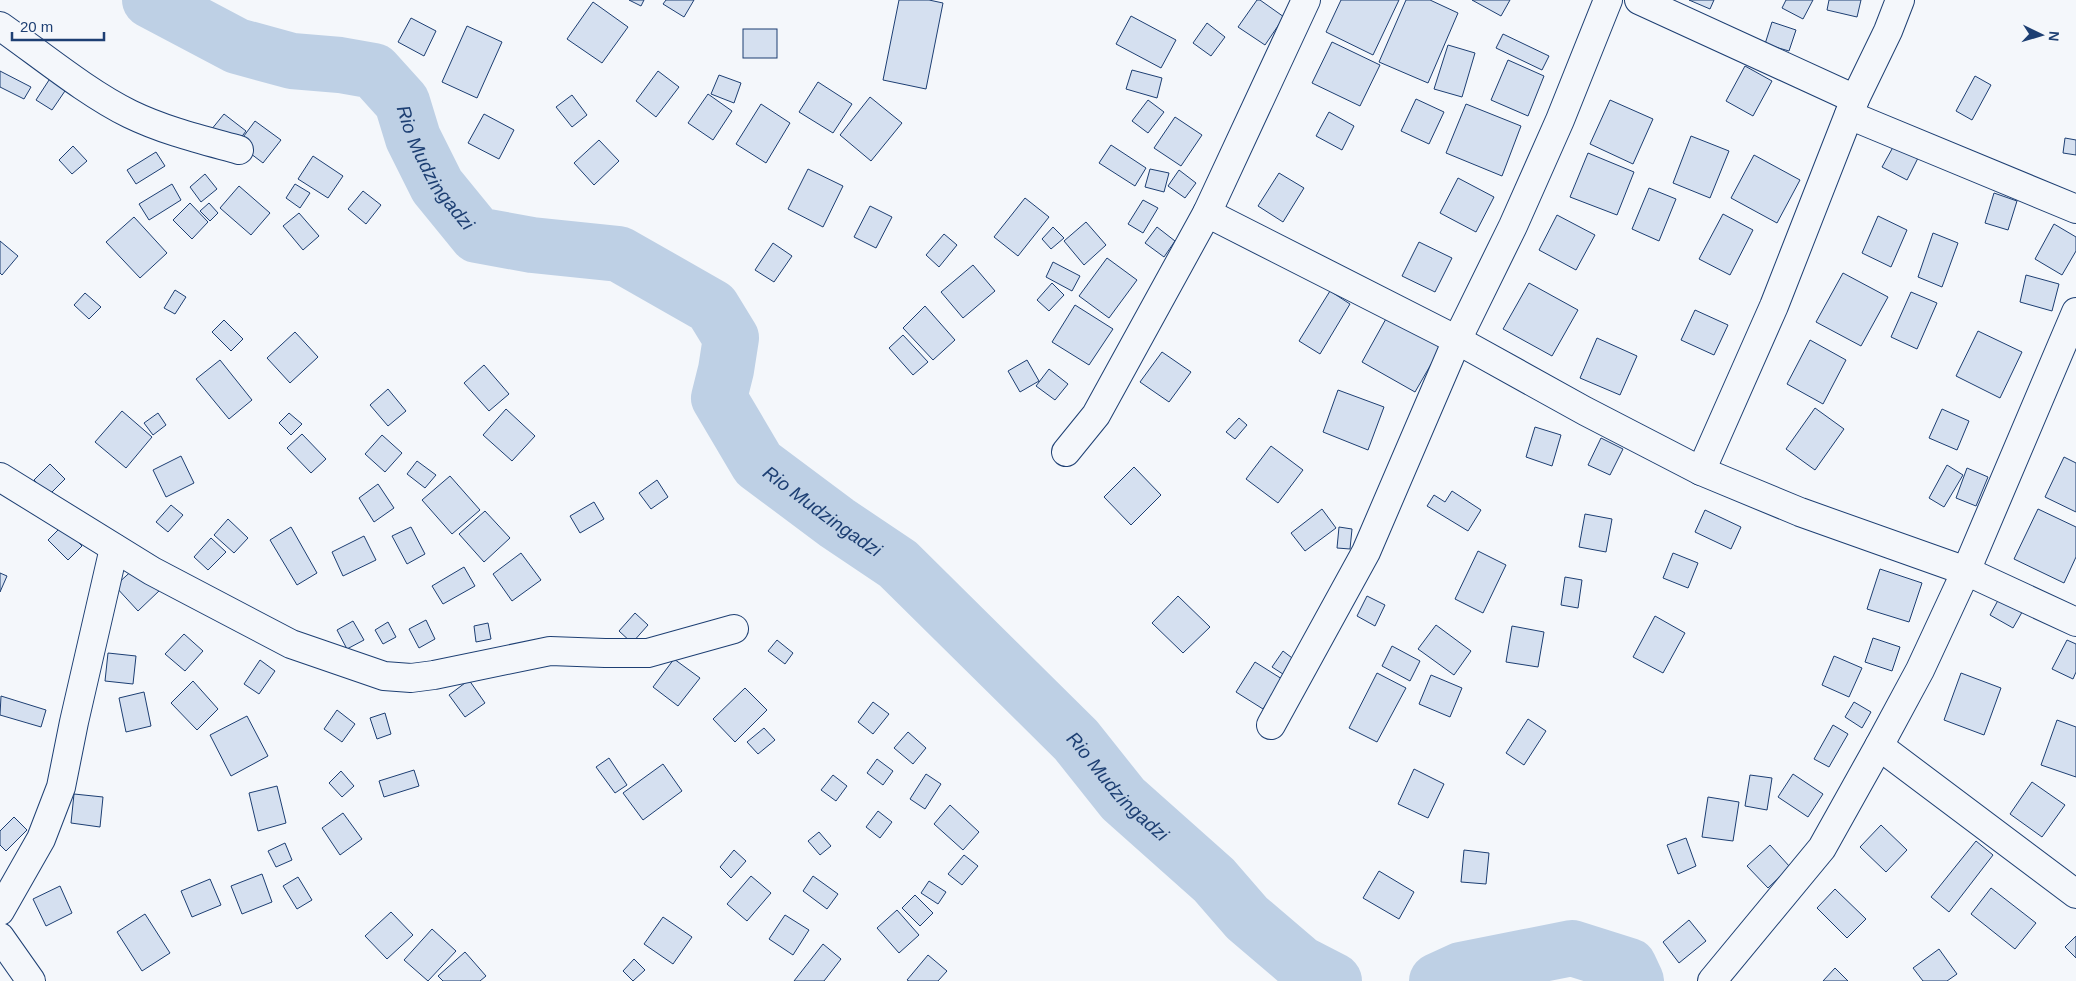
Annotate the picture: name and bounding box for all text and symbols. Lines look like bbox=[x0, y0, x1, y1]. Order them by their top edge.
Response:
scale bar bbox=[12, 10, 105, 42]
north arrow bbox=[2016, 10, 2066, 60]
text: 20 m bbox=[20, 18, 53, 35]
text: N bbox=[2046, 30, 2062, 42]
water label: Rio Mudzingadzi bbox=[393, 103, 479, 234]
water label: Rio Mudzingadzi bbox=[759, 461, 886, 561]
water label: Rio Mudzingadzi bbox=[1063, 727, 1173, 845]

